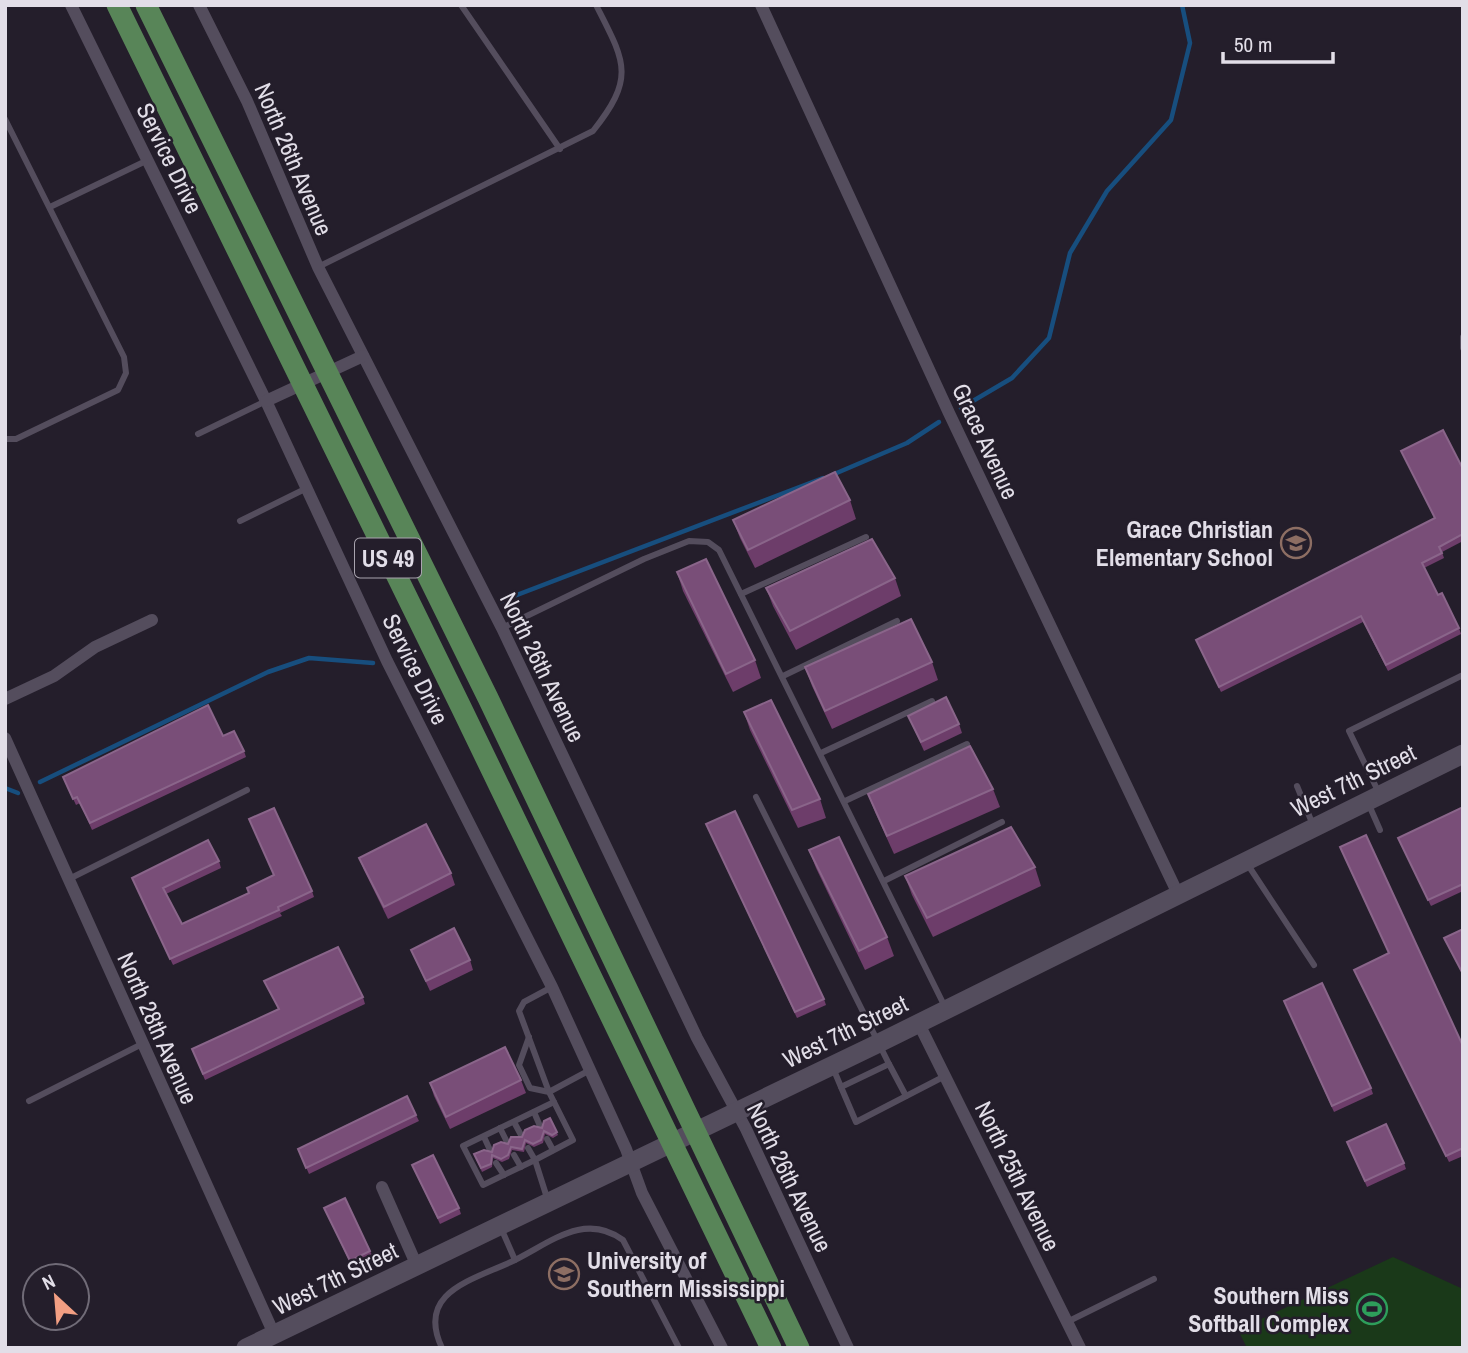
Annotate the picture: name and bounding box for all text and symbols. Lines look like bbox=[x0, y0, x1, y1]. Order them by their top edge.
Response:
scale bar bbox=[1223, 21, 1333, 65]
text: 50 m bbox=[1234, 30, 1272, 59]
street label: North 26th Avenue bbox=[247, 78, 341, 240]
street label: Service Drive bbox=[129, 97, 211, 219]
street label: Grace Avenue bbox=[945, 378, 1027, 504]
place label: Grace Christian Elementary School bbox=[1096, 513, 1273, 573]
school or university icon: Grace Christian Elementary School bbox=[1279, 526, 1313, 560]
road number: US 49 bbox=[355, 538, 421, 578]
street label: North 26th Avenue bbox=[493, 587, 593, 747]
street label: Service Drive bbox=[375, 608, 457, 730]
street label: West 7th Street bbox=[1285, 736, 1421, 824]
street label: North 28th Avenue bbox=[110, 947, 206, 1109]
street label: West 7th Street bbox=[777, 987, 913, 1075]
street label: North 25th Avenue bbox=[968, 1096, 1068, 1256]
street label: North 26th Avenue bbox=[740, 1097, 840, 1257]
street label: West 7th Street bbox=[267, 1234, 403, 1322]
place label: University of Southern Mississippi bbox=[587, 1244, 785, 1304]
school or university icon: University of Southern Mississippi bbox=[547, 1257, 581, 1291]
north arrow bbox=[21, 1262, 91, 1332]
text: N bbox=[38, 1268, 59, 1296]
place label: Southern Miss Softball Complex bbox=[1188, 1279, 1349, 1339]
sports icon: Southern Miss Softball Complex bbox=[1355, 1292, 1389, 1326]

